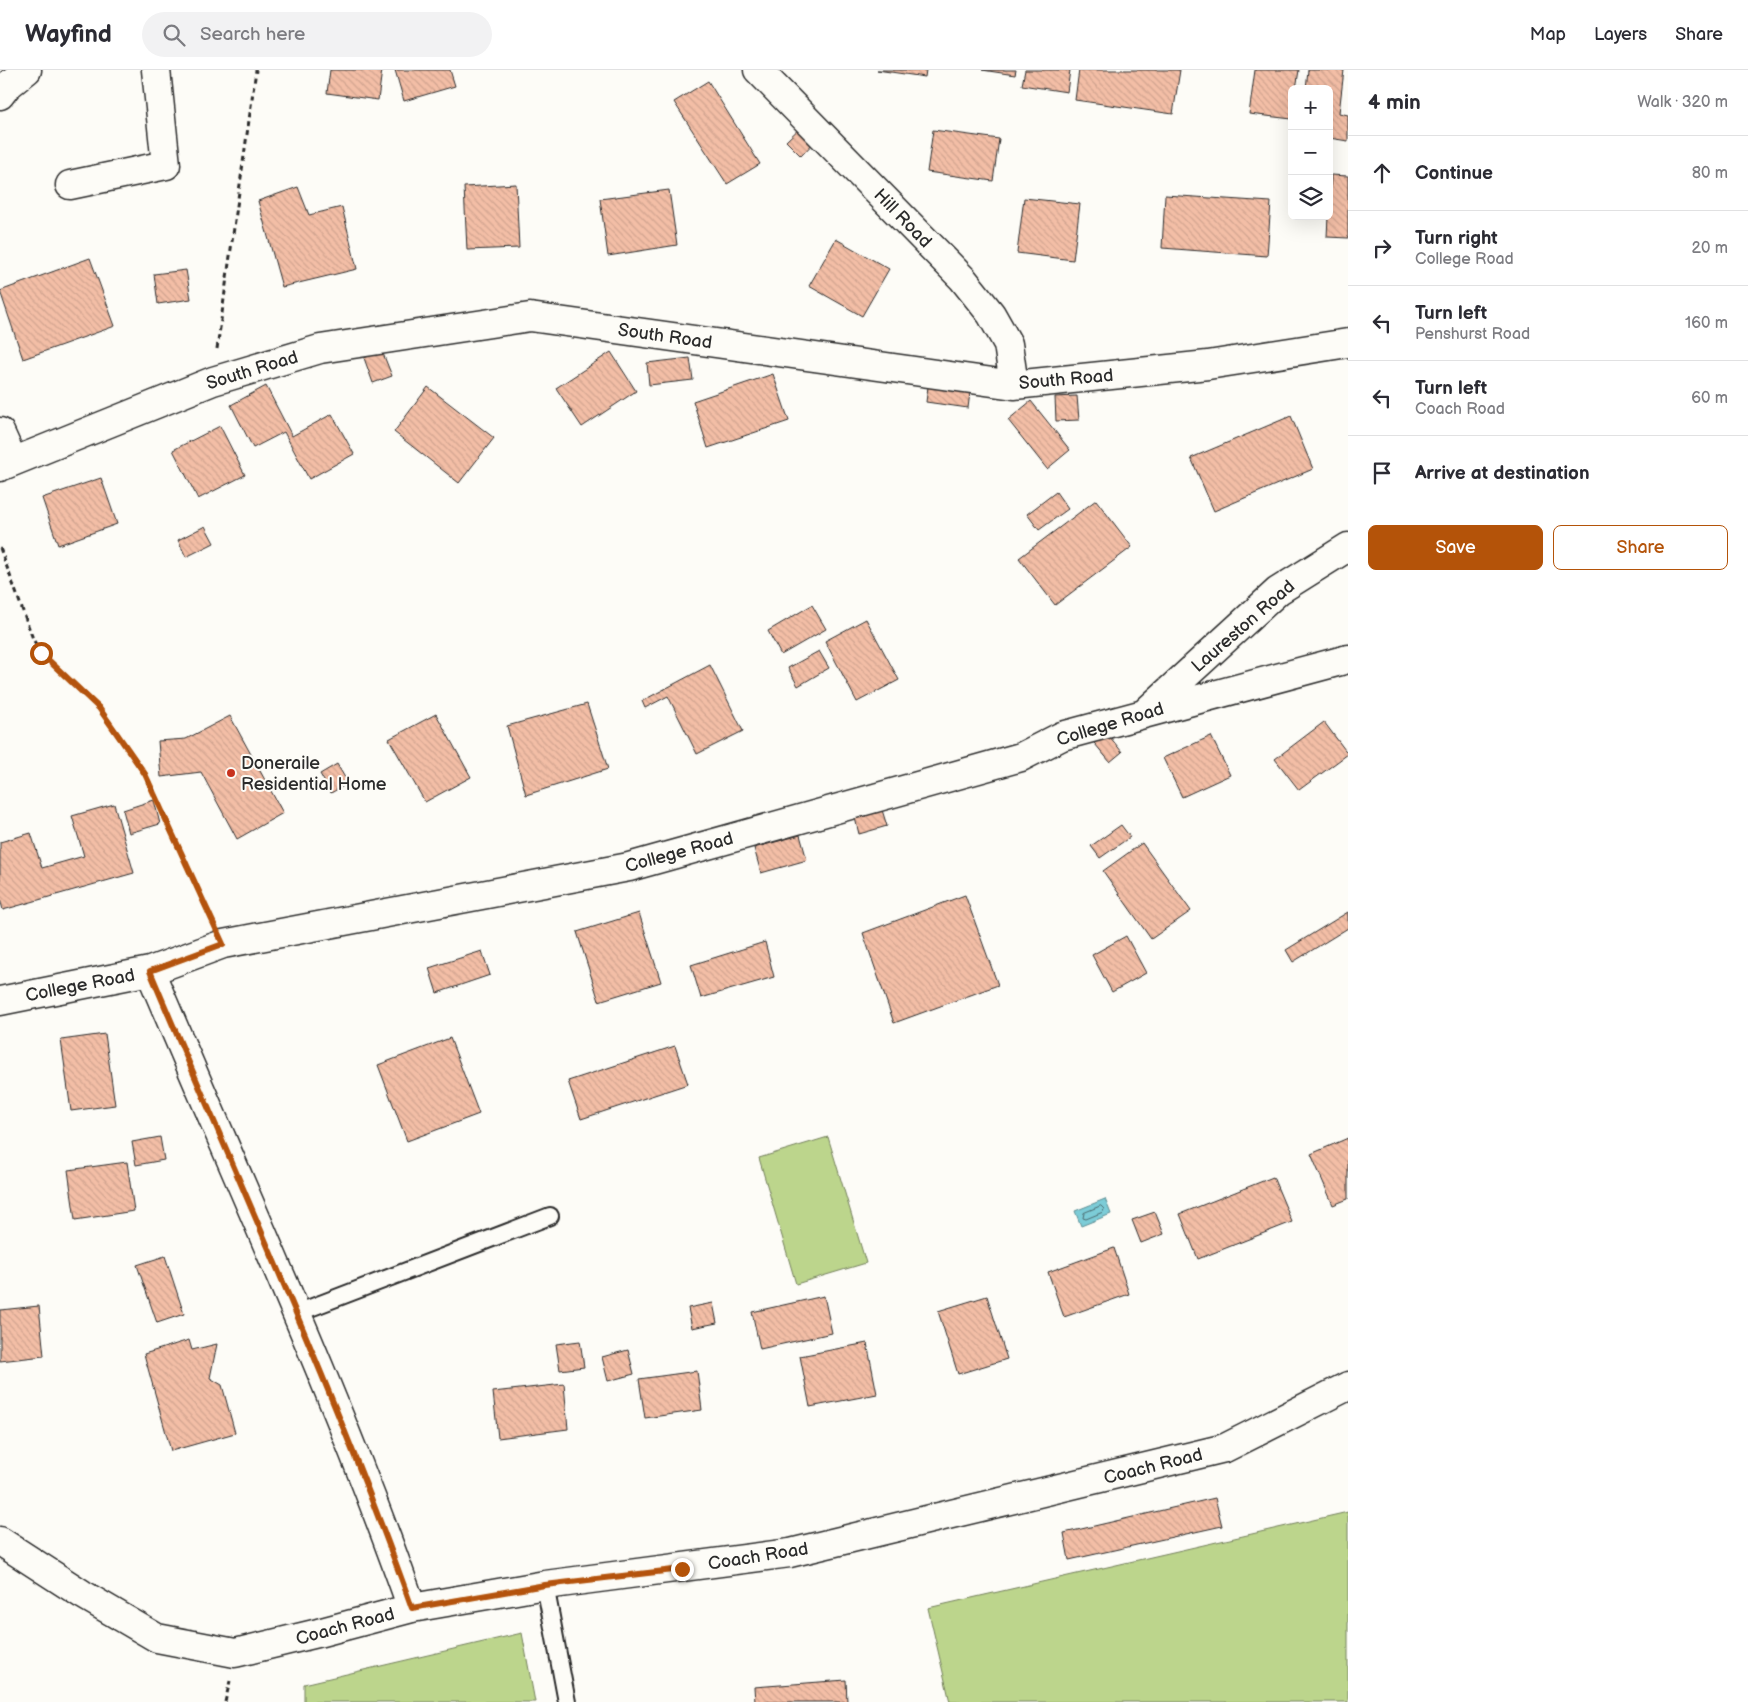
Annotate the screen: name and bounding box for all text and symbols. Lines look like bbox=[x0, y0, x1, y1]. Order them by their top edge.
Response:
search box bbox=[142, 12, 492, 57]
text: Wayfind bbox=[25, 20, 112, 49]
icon: search bbox=[160, 21, 188, 49]
text: Search here bbox=[200, 23, 305, 46]
text: Map bbox=[1530, 24, 1566, 45]
text: Layers bbox=[1594, 24, 1647, 45]
text: Share bbox=[1675, 24, 1723, 45]
map controls bbox=[1288, 85, 1333, 220]
button: + bbox=[1288, 85, 1333, 130]
text: 4 min bbox=[1368, 90, 1421, 115]
text: Walk · 320 m bbox=[1637, 93, 1728, 112]
button: − bbox=[1288, 130, 1333, 175]
icon: ahead bbox=[1368, 159, 1396, 187]
text: Continue bbox=[1415, 162, 1493, 185]
text: 80 m bbox=[1692, 164, 1728, 183]
button: layers bbox=[1288, 175, 1333, 220]
street label: Hill Road bbox=[869, 185, 936, 252]
text: Turn right bbox=[1415, 227, 1498, 250]
icon: right bbox=[1368, 234, 1396, 262]
text: 20 m bbox=[1692, 239, 1728, 258]
text: College Road bbox=[1415, 250, 1514, 269]
text: Turn left bbox=[1415, 302, 1487, 325]
icon: left bbox=[1368, 309, 1396, 337]
text: 160 m bbox=[1685, 314, 1728, 333]
street label: South Road bbox=[617, 319, 713, 353]
text: Penshurst Road bbox=[1415, 325, 1530, 344]
street label: South Road bbox=[204, 347, 301, 394]
street label: South Road bbox=[1018, 365, 1114, 394]
text: Turn left bbox=[1415, 377, 1487, 400]
icon: left bbox=[1368, 384, 1396, 412]
text: 60 m bbox=[1691, 389, 1728, 408]
text: Coach Road bbox=[1415, 400, 1505, 419]
icon: arrive bbox=[1368, 459, 1396, 487]
text: Arrive at destination bbox=[1415, 462, 1590, 485]
button: Save bbox=[1368, 525, 1543, 570]
button: Share bbox=[1553, 525, 1728, 570]
street label: Laureston Road bbox=[1188, 576, 1299, 677]
route start bbox=[30, 642, 53, 665]
street label: College Road bbox=[1054, 698, 1166, 751]
place label: Doneraile Residential Home bbox=[241, 753, 387, 795]
marker: Doneraile Residential Home bbox=[225, 767, 237, 779]
street label: College Road bbox=[623, 828, 735, 877]
street label: College Road bbox=[24, 965, 137, 1006]
street label: Coach Road bbox=[1102, 1444, 1205, 1489]
street label: Coach Road bbox=[706, 1538, 810, 1575]
route end bbox=[671, 1558, 694, 1581]
street label: Coach Road bbox=[294, 1603, 397, 1650]

